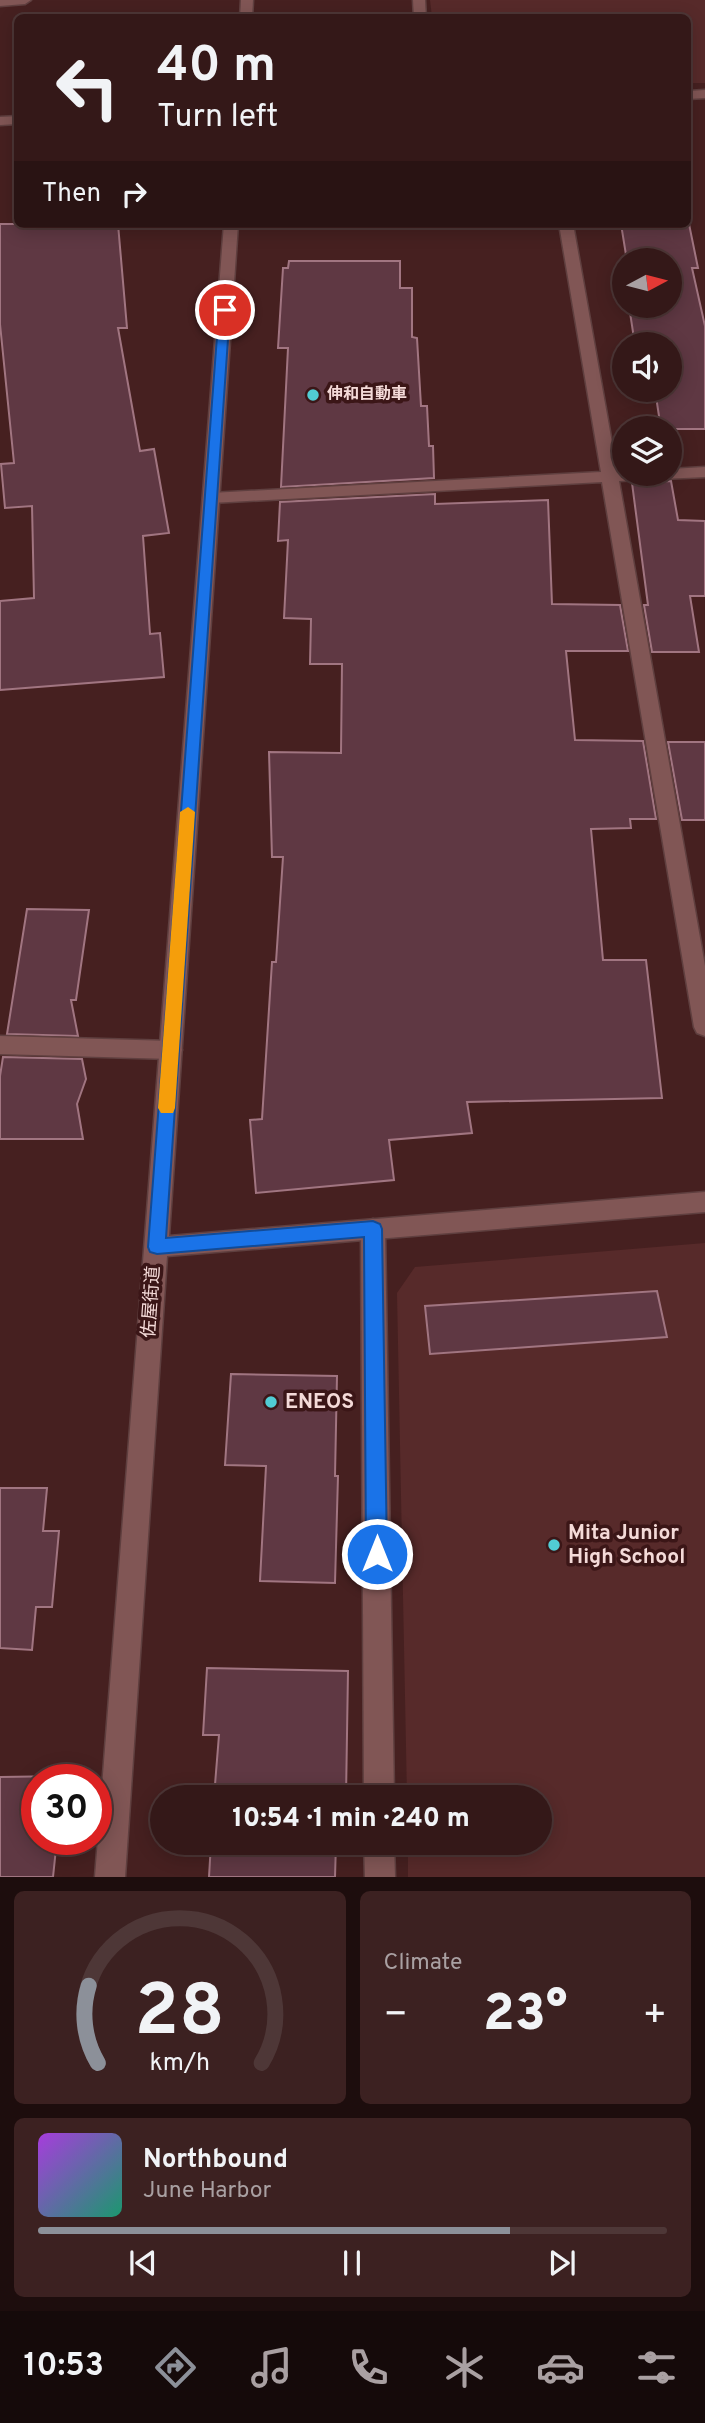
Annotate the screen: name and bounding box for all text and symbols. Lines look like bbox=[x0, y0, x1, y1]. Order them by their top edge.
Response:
text: 40 m bbox=[157, 37, 276, 99]
icon: left bbox=[42, 42, 133, 133]
text: Turn left bbox=[157, 98, 278, 138]
icon: right bbox=[115, 175, 153, 213]
text: Then bbox=[42, 178, 101, 211]
north arrow bbox=[612, 248, 682, 318]
map controls bbox=[612, 248, 682, 486]
pin bbox=[195, 280, 255, 340]
icon: arrive bbox=[206, 291, 244, 329]
button: sound bbox=[612, 332, 682, 402]
place label: 伸和自動車 bbox=[327, 385, 407, 405]
marker: 伸和自動車 bbox=[305, 387, 321, 403]
button: layers bbox=[612, 416, 682, 486]
street label: 佐屋街道 bbox=[138, 1265, 166, 1339]
place label: ENEOS bbox=[285, 1389, 354, 1416]
marker: ENEOS bbox=[263, 1394, 279, 1410]
position arrow bbox=[340, 1517, 414, 1591]
place label: Mita Junior High School bbox=[568, 1520, 685, 1571]
marker: Mita Junior High School bbox=[546, 1537, 562, 1553]
speed limit sign: 30 bbox=[21, 1764, 112, 1855]
text: 10:54 · 1 min · 240 m bbox=[232, 1803, 470, 1836]
text: Climate bbox=[384, 1949, 462, 1978]
text: 28 bbox=[135, 1970, 225, 2062]
text: 23° bbox=[483, 1983, 568, 2049]
text: − bbox=[384, 1992, 408, 2041]
text: + bbox=[642, 1992, 667, 2041]
text: km/h bbox=[149, 2048, 210, 2080]
text: Northbound bbox=[143, 2144, 288, 2177]
text: June Harbor bbox=[143, 2177, 271, 2206]
icon: previous bbox=[124, 2244, 162, 2282]
icon: pause bbox=[333, 2244, 371, 2282]
icon: next bbox=[543, 2244, 581, 2282]
icon: directions bbox=[151, 2343, 200, 2392]
icon: music bbox=[247, 2343, 296, 2392]
icon: phone bbox=[344, 2343, 393, 2392]
icon: climate bbox=[440, 2343, 489, 2392]
icon: car bbox=[536, 2343, 585, 2392]
icon: filters bbox=[632, 2343, 681, 2392]
text: 10:53 bbox=[24, 2347, 104, 2387]

